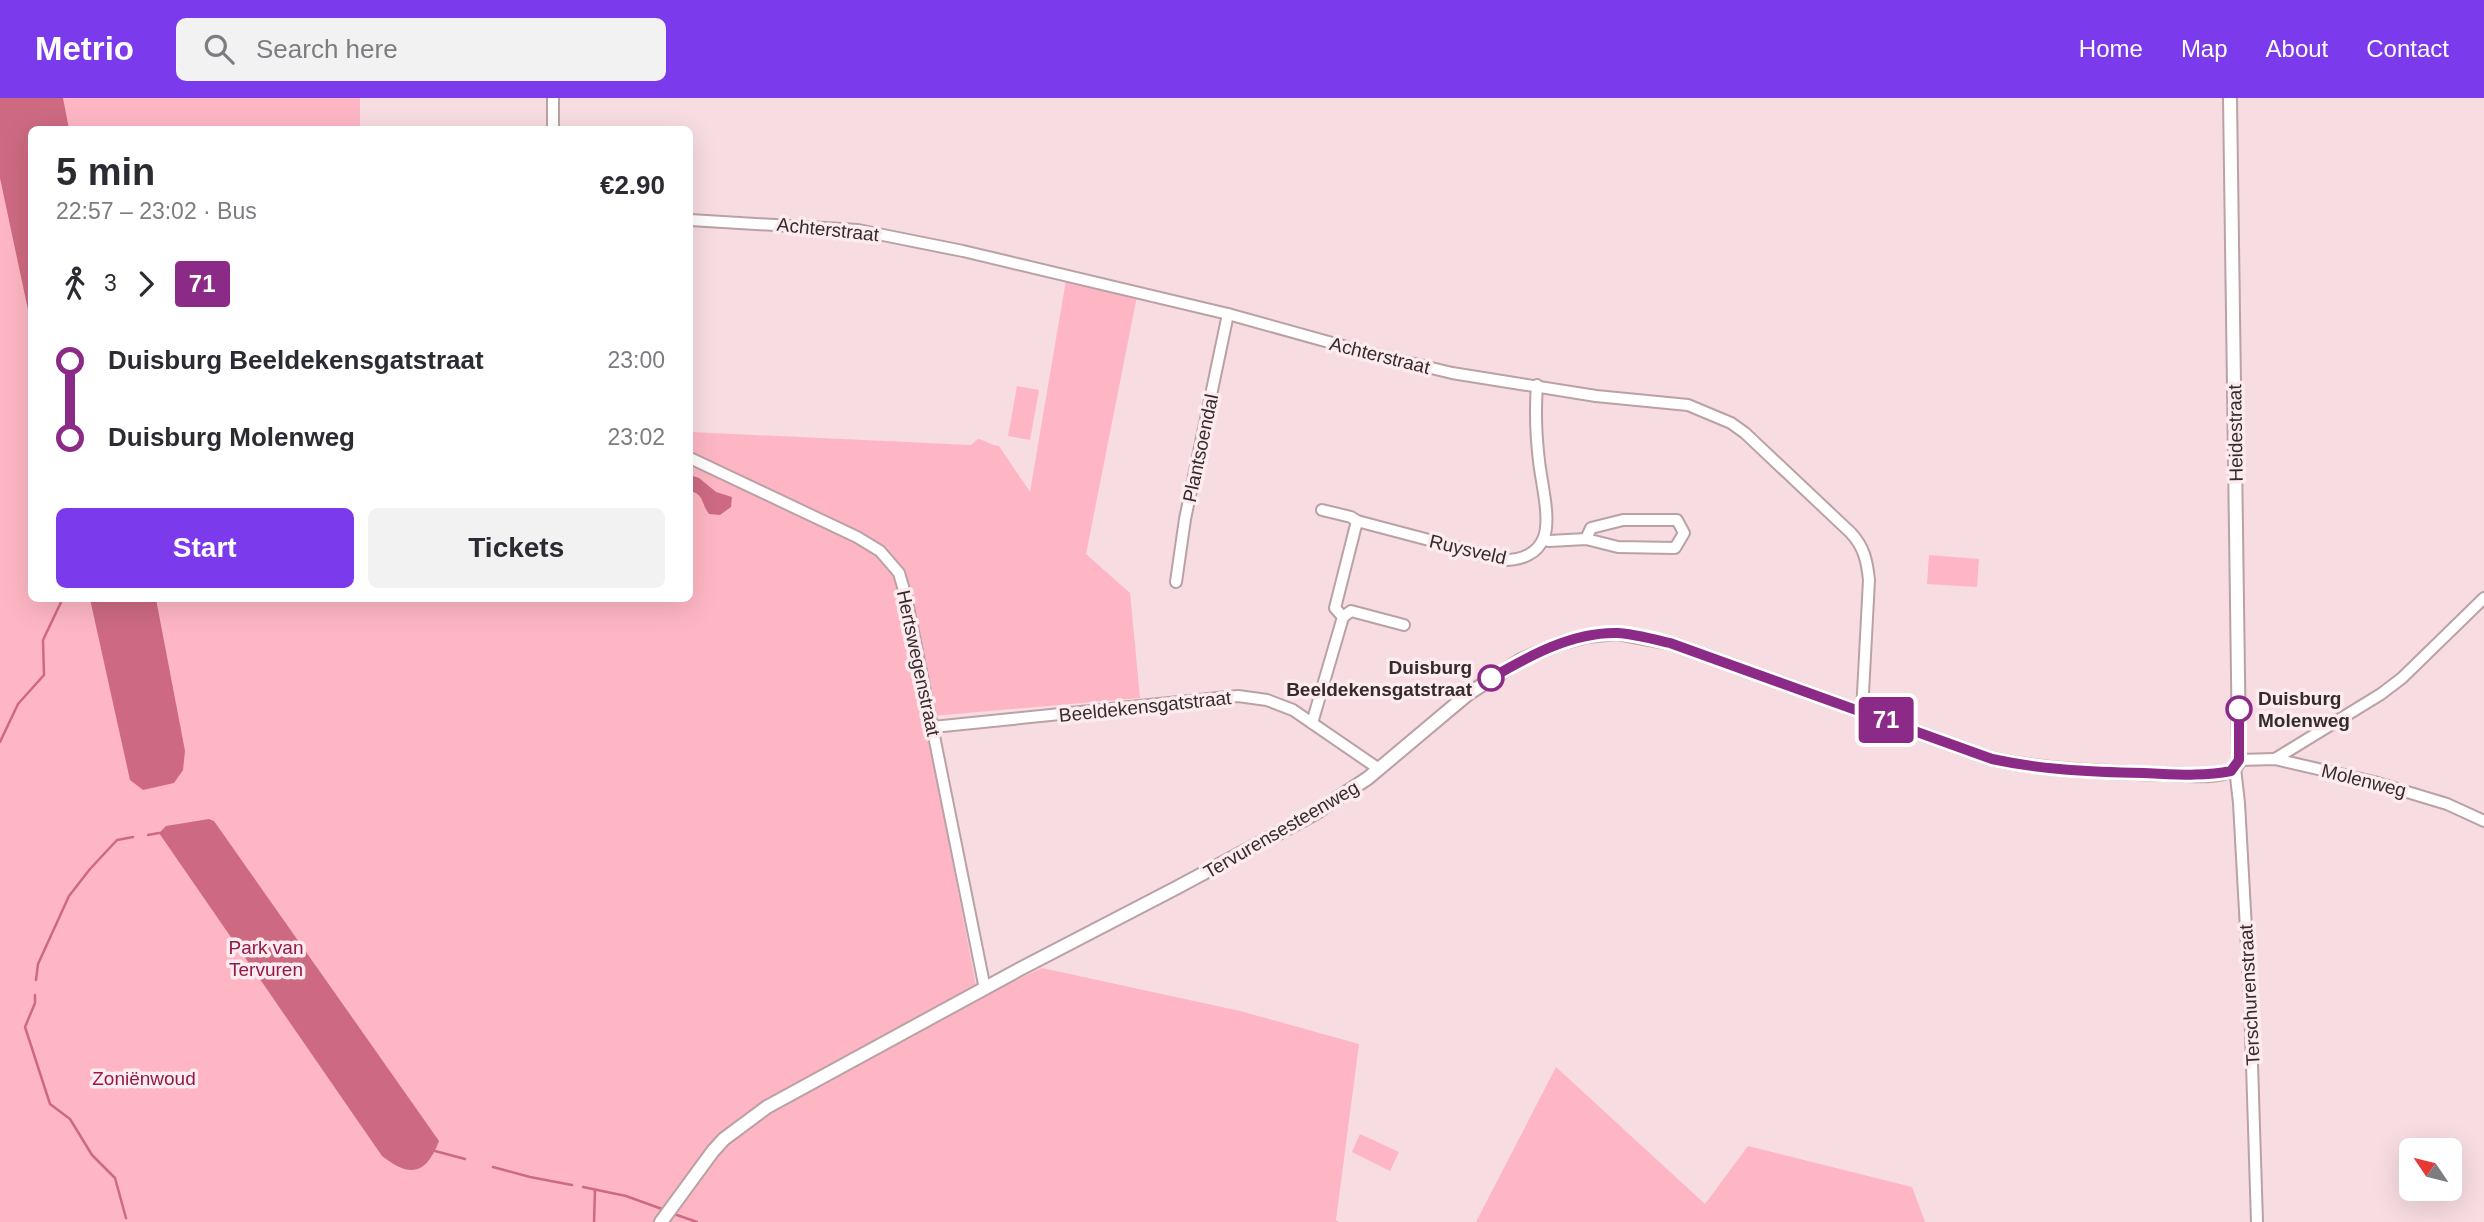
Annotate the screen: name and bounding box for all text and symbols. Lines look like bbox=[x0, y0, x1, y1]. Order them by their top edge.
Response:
search box bbox=[176, 18, 666, 81]
text: Metrio bbox=[35, 30, 134, 67]
icon: search bbox=[200, 30, 238, 68]
text: Search here bbox=[256, 34, 398, 64]
text: Home bbox=[2079, 35, 2143, 62]
text: Map bbox=[2181, 35, 2228, 62]
text: About bbox=[2266, 35, 2328, 62]
text: Contact bbox=[2366, 35, 2449, 62]
text: 5 min bbox=[56, 151, 155, 193]
text: €2.90 bbox=[600, 170, 665, 200]
text: 22:57 – 23:02 · Bus bbox=[56, 198, 257, 224]
street label: Achterstraat bbox=[776, 214, 881, 245]
icon: walk bbox=[56, 265, 94, 303]
icon: forward bbox=[127, 265, 165, 303]
text: 3 bbox=[104, 270, 117, 296]
text: 71 bbox=[189, 270, 216, 297]
street label: Achterstraat bbox=[1328, 333, 1433, 378]
text: Duisburg Beeldekensgatstraat bbox=[108, 345, 484, 375]
text: 23:00 bbox=[607, 347, 665, 373]
street label: Heidestraat bbox=[2224, 384, 2247, 482]
street label: Plantsoendal bbox=[1179, 392, 1222, 504]
text: Duisburg Molenweg bbox=[108, 422, 355, 452]
text: 23:02 bbox=[607, 424, 665, 450]
button: Start bbox=[56, 508, 354, 588]
button: Tickets bbox=[368, 508, 665, 588]
street label: Ruysveld bbox=[1427, 530, 1508, 569]
street label: Hertswegenstraat bbox=[893, 588, 944, 739]
place label: Duisburg Beeldekensgatstraat bbox=[1286, 657, 1473, 700]
marker: Duisburg Beeldekensgatstraat bbox=[1478, 665, 1504, 691]
street label: Beeldekensgatstraat bbox=[1058, 687, 1233, 726]
place label: Duisburg Molenweg bbox=[2258, 688, 2350, 731]
marker: Duisburg Molenweg bbox=[2226, 696, 2252, 722]
line badge: 71 bbox=[1854, 697, 1918, 743]
text: 71 bbox=[1873, 706, 1899, 733]
street label: Molenweg bbox=[2319, 760, 2408, 801]
street label: Tervurensesteenweg bbox=[1200, 777, 1362, 882]
street label: Terschurenstraat bbox=[2235, 923, 2264, 1066]
park label: Park van Tervuren bbox=[229, 937, 303, 980]
park label: Zoniënwoud bbox=[92, 1068, 196, 1089]
north arrow bbox=[2399, 1138, 2462, 1200]
map controls bbox=[2399, 1138, 2462, 1201]

